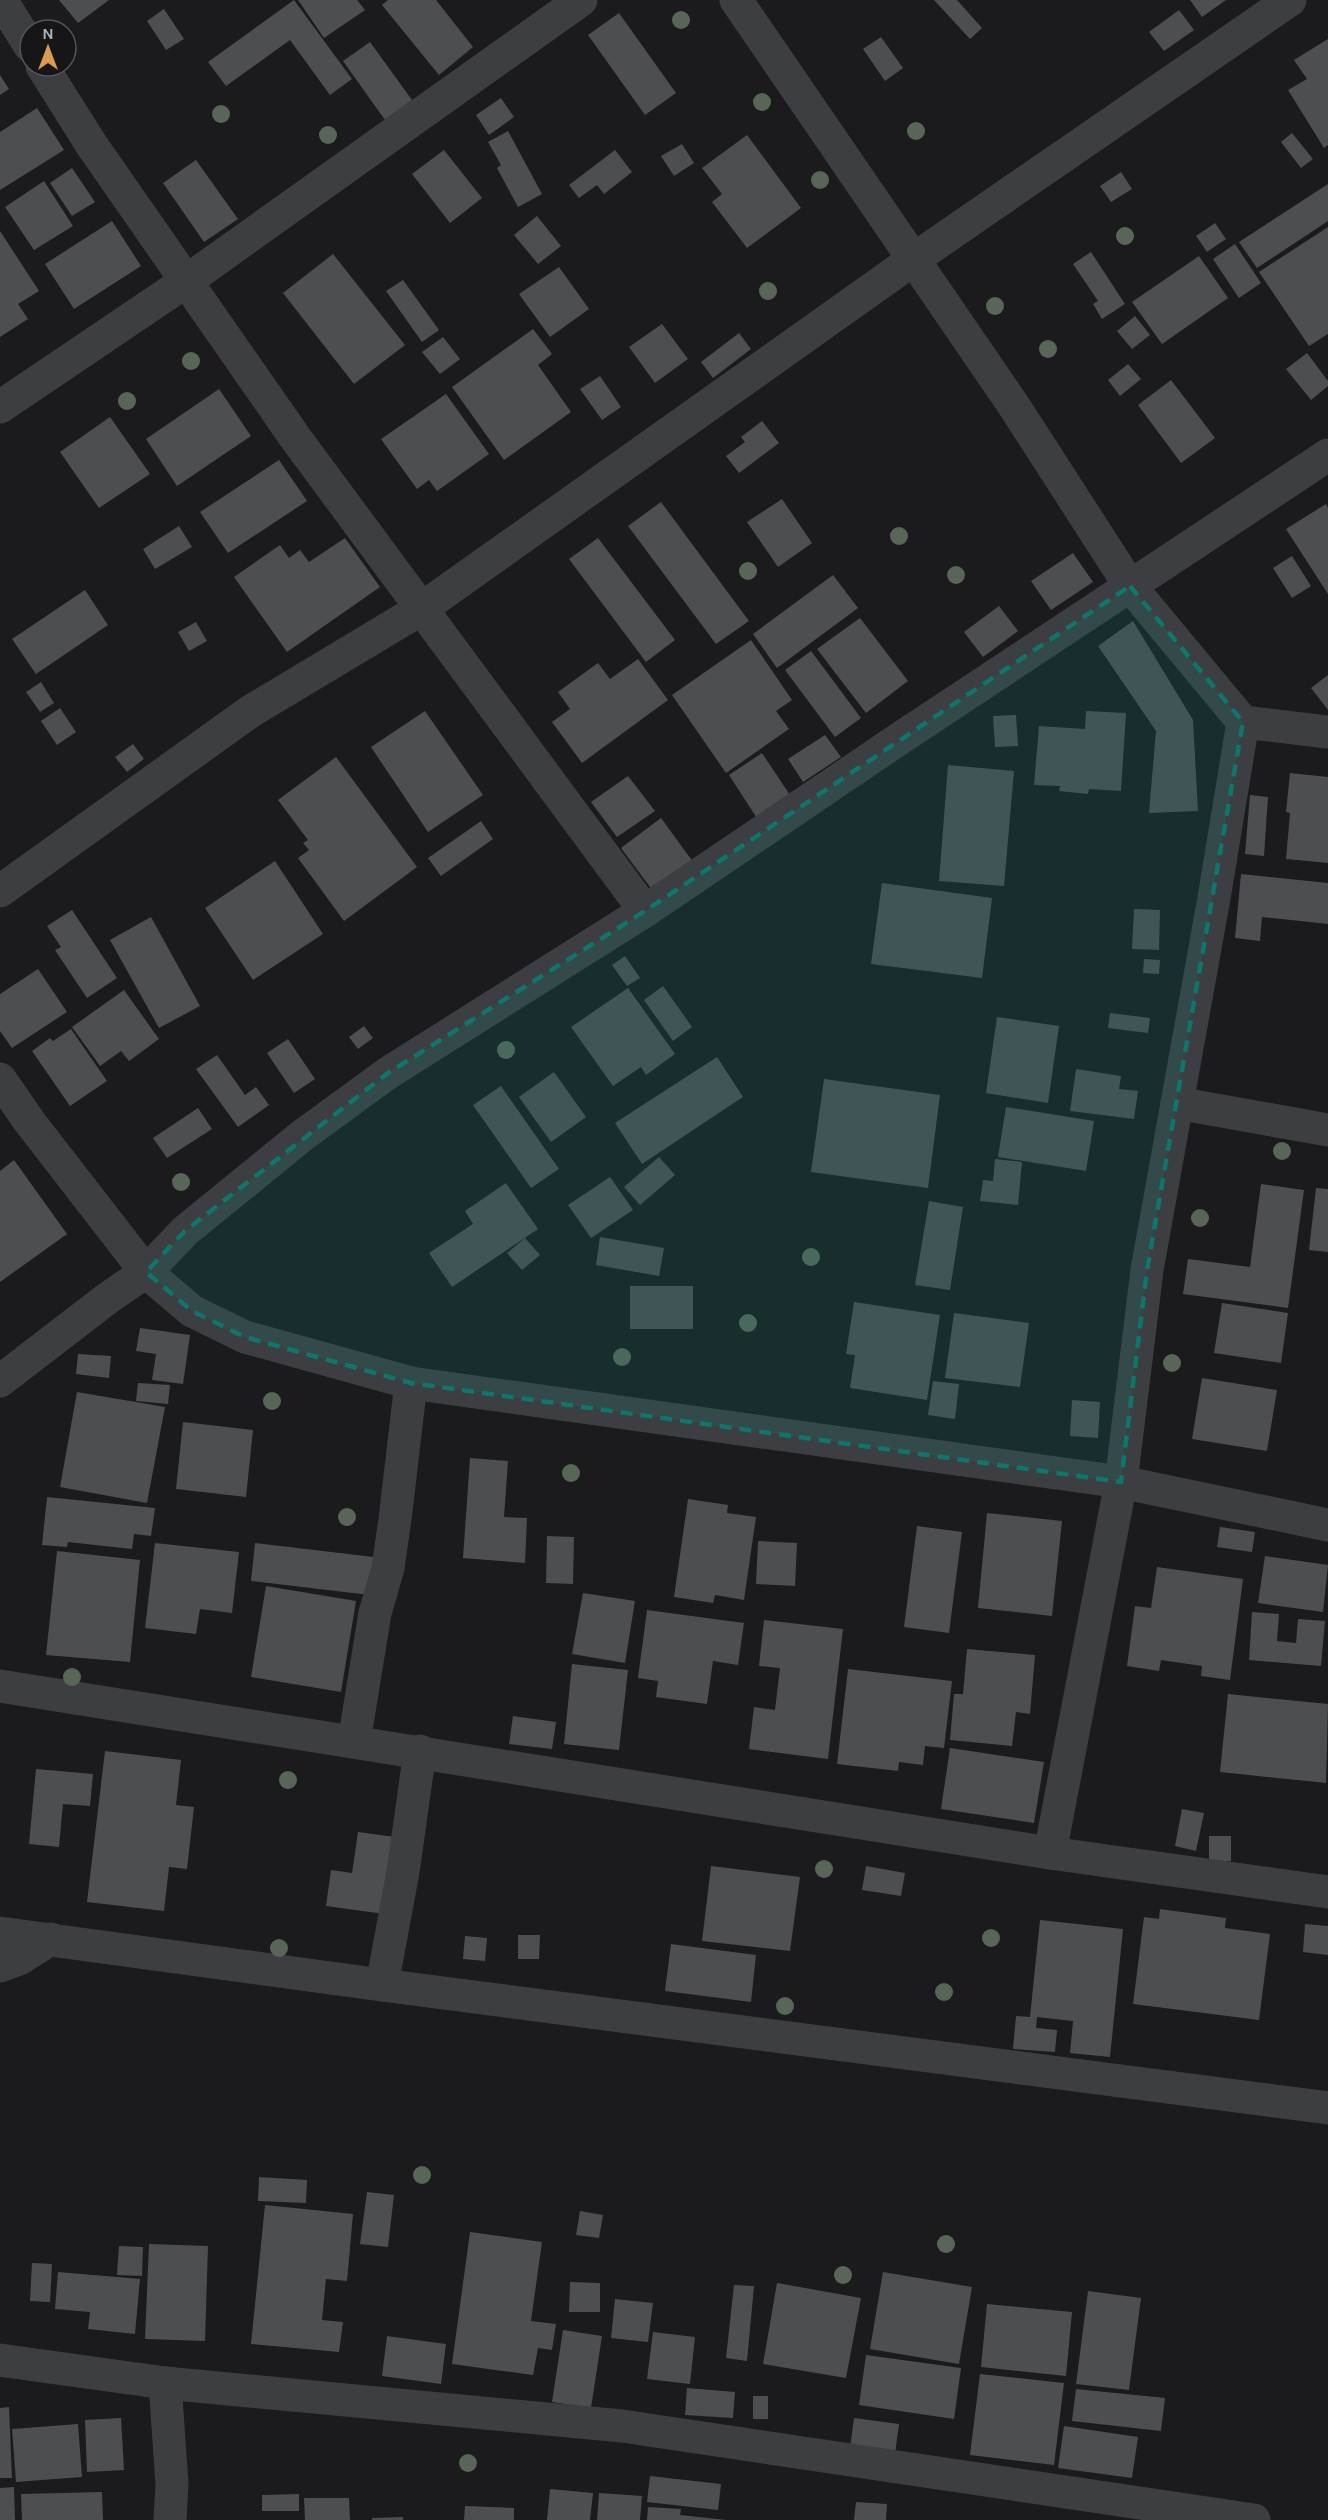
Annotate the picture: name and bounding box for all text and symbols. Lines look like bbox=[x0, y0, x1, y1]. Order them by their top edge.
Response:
north arrow bbox=[18, 18, 78, 78]
text: N bbox=[42, 24, 54, 43]

